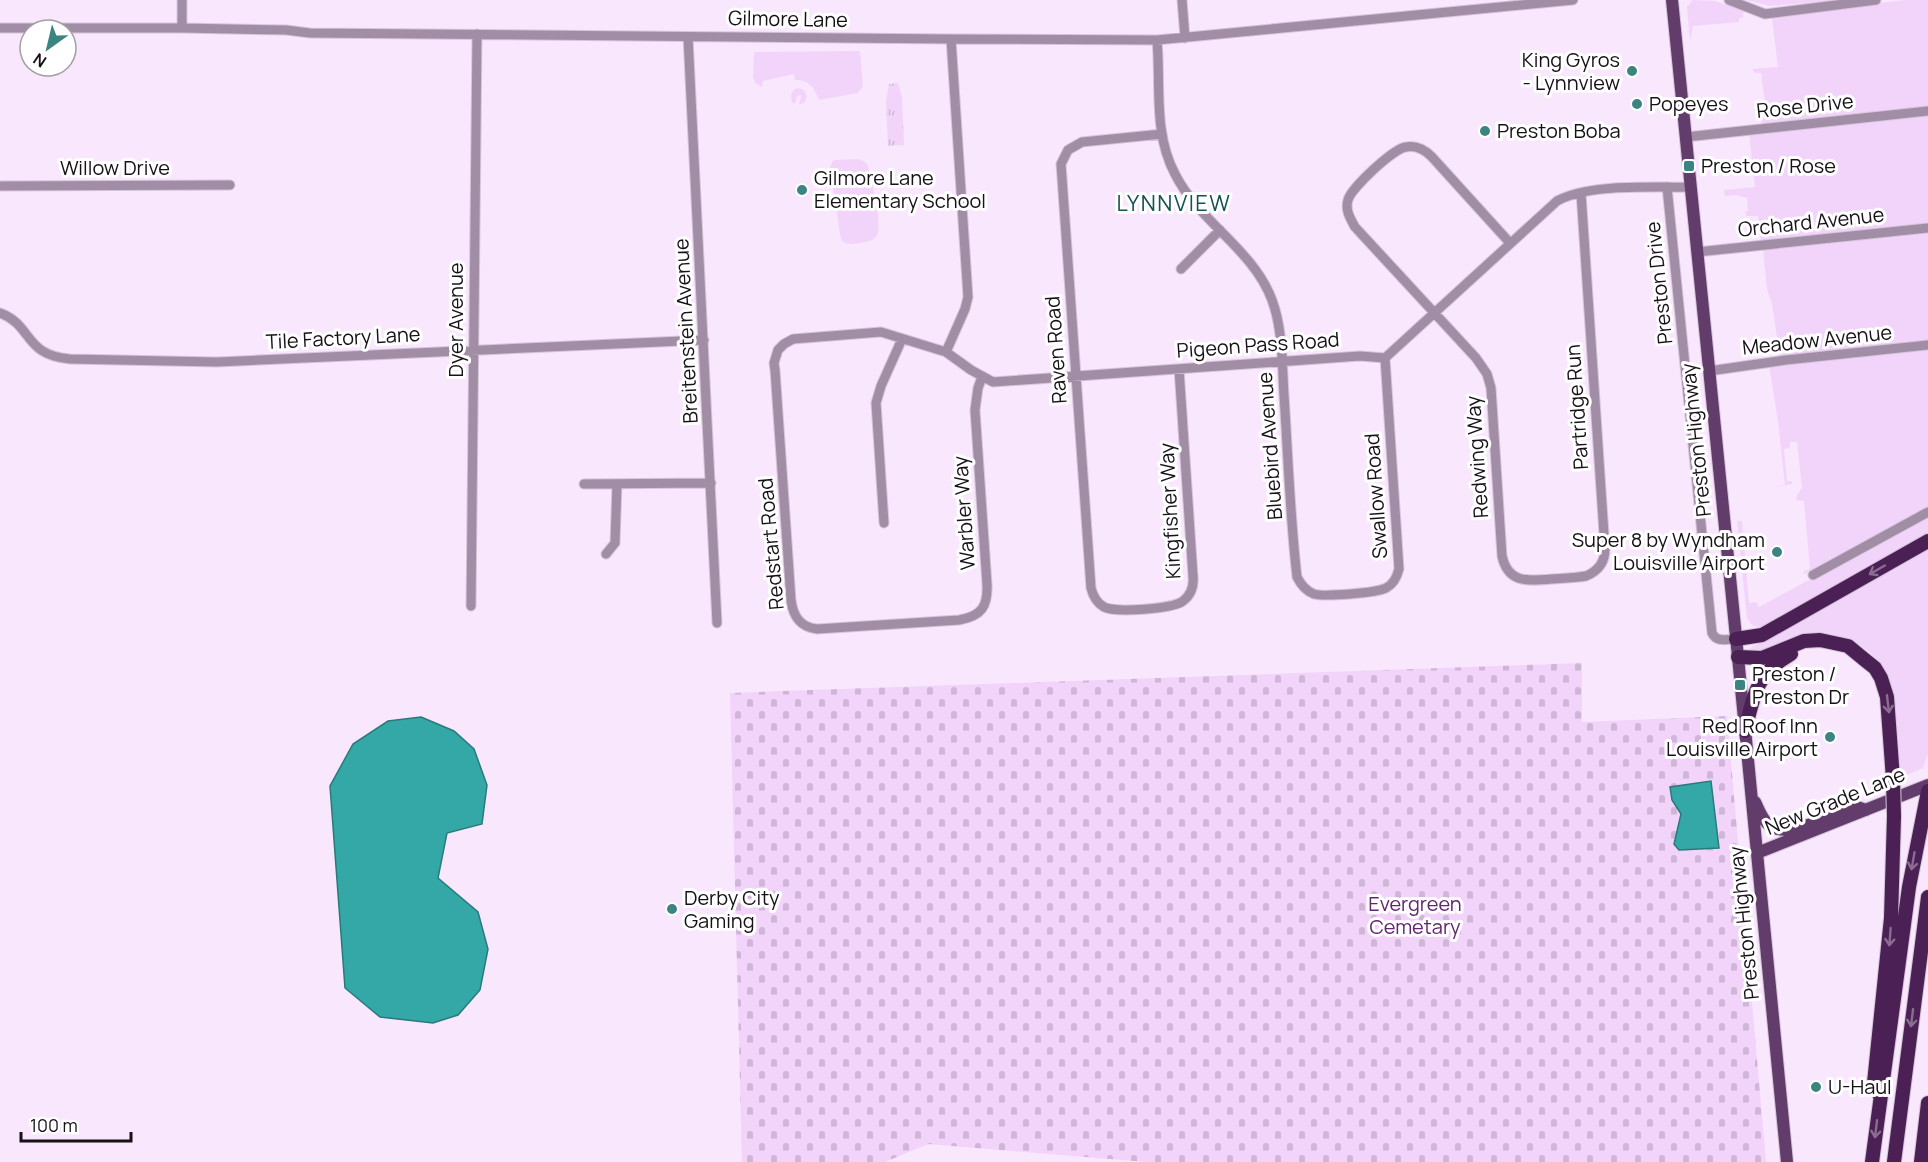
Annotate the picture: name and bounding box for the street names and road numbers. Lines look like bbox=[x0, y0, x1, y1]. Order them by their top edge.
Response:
street label: Gilmore Lane bbox=[728, 4, 848, 33]
street label: Rose Drive bbox=[1755, 87, 1855, 124]
street label: Willow Drive bbox=[60, 154, 170, 181]
street label: Orchard Avenue bbox=[1737, 200, 1885, 243]
street label: Preston Drive bbox=[1639, 220, 1678, 346]
street label: Breitenstein Avenue bbox=[667, 238, 704, 424]
street label: Dyer Avenue bbox=[442, 263, 469, 377]
street label: Raven Road bbox=[1038, 295, 1073, 405]
street label: Meadow Avenue bbox=[1741, 318, 1893, 361]
street label: Tile Factory Lane bbox=[265, 320, 421, 355]
street label: Pigeon Pass Road bbox=[1176, 325, 1340, 364]
street label: Partridge Run bbox=[1559, 343, 1594, 471]
street label: Preston Highway bbox=[1674, 361, 1717, 518]
street label: Bluebird Avenue bbox=[1251, 371, 1288, 521]
street label: Redwing Way bbox=[1459, 394, 1494, 519]
street label: Swallow Road bbox=[1358, 432, 1393, 560]
street label: Kingfisher Way bbox=[1152, 442, 1187, 580]
street label: Warbler Way bbox=[946, 455, 981, 571]
street label: Redstart Road bbox=[751, 477, 790, 611]
street label: New Grade Lane bbox=[1761, 760, 1909, 841]
street label: Preston Highway bbox=[1722, 844, 1765, 1001]

